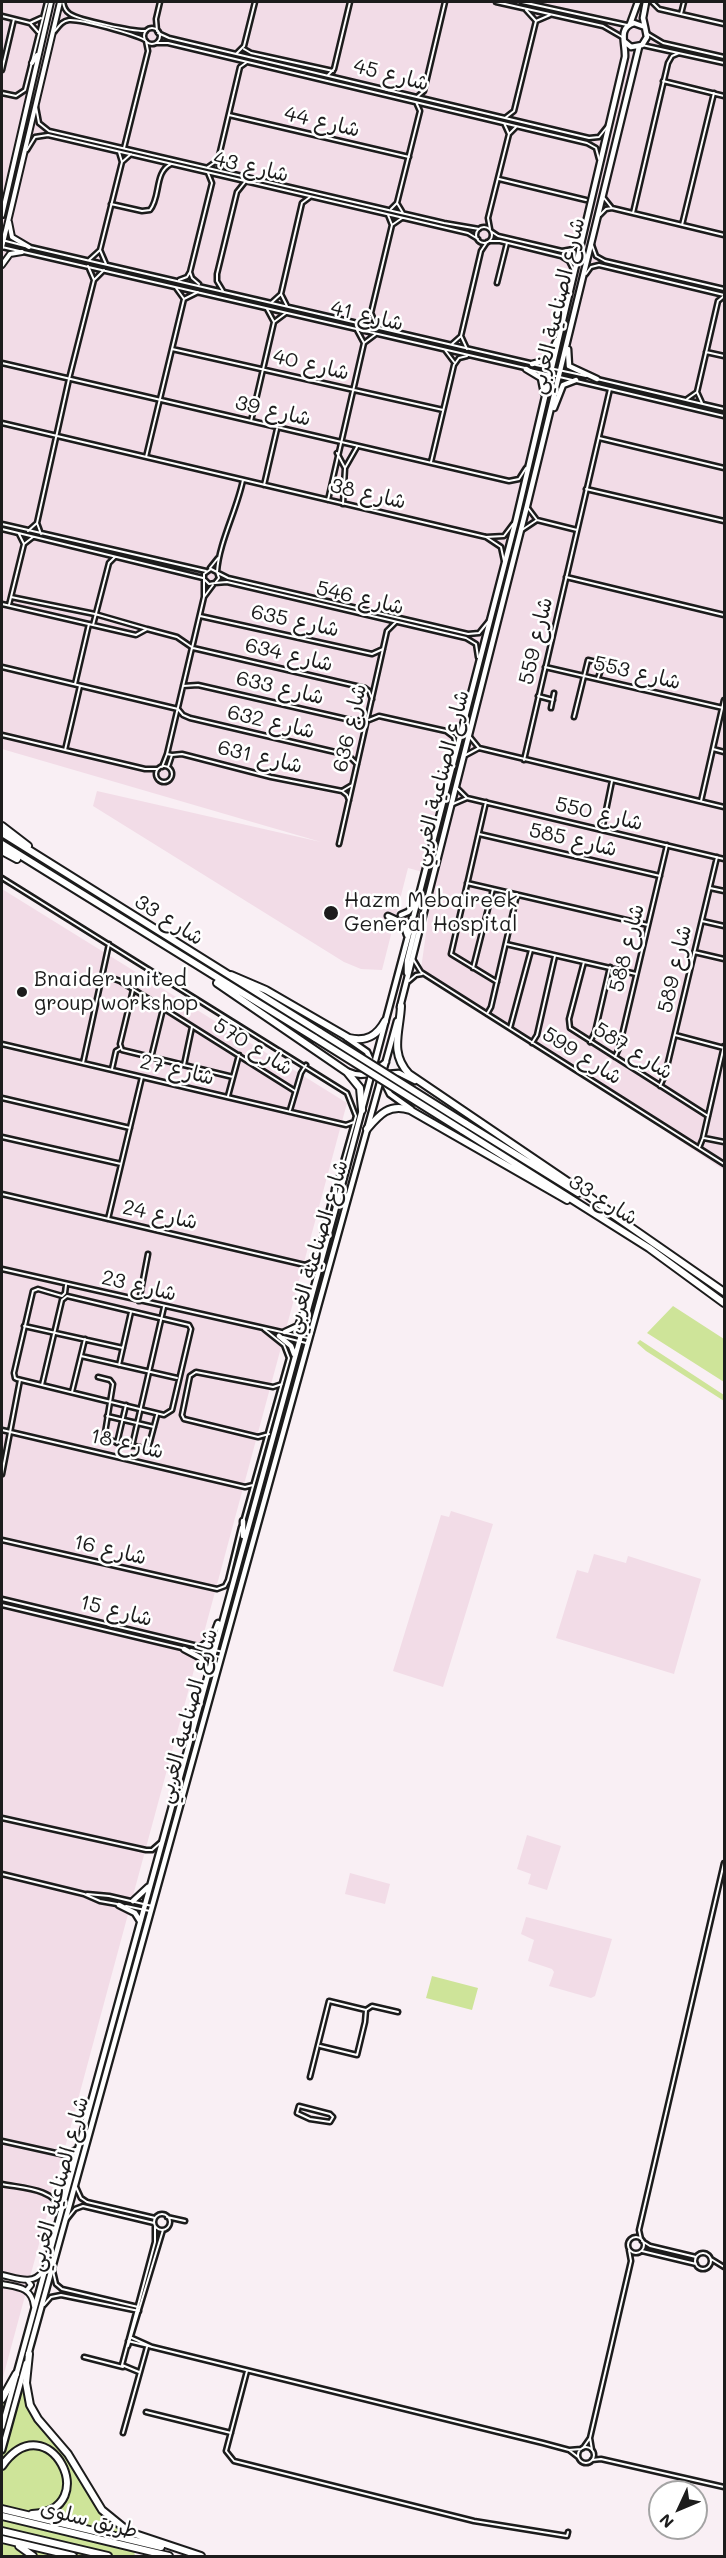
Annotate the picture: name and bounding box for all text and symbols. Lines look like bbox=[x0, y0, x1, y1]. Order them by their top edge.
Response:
street label: شارع 45 bbox=[351, 53, 431, 97]
street label: شارع 44 bbox=[282, 101, 362, 143]
street label: شارع 43 bbox=[211, 146, 291, 188]
street label: شارع الصناعية الغربي bbox=[525, 215, 591, 397]
street label: شارع 41 bbox=[328, 295, 406, 337]
street label: شارع 40 bbox=[270, 344, 352, 386]
street label: شارع 39 bbox=[233, 390, 313, 432]
street label: شارع 38 bbox=[328, 473, 408, 515]
street label: شارع 546 bbox=[314, 576, 406, 620]
street label: شارع 559 bbox=[514, 595, 558, 687]
street label: شارع 635 bbox=[249, 599, 341, 643]
street label: شارع 634 bbox=[243, 633, 335, 677]
street label: شارع 553 bbox=[591, 651, 683, 695]
street label: شارع 633 bbox=[234, 666, 326, 710]
street label: شارع 636 bbox=[328, 681, 372, 775]
street label: شارع الصناعية الغربي bbox=[407, 688, 475, 868]
street label: شارع 632 bbox=[225, 700, 317, 744]
street label: شارع 631 bbox=[215, 735, 305, 779]
street label: شارع 550 bbox=[553, 792, 645, 836]
street label: شارع 585 bbox=[527, 818, 619, 862]
place label: Hazm Mebaireek General Hospital bbox=[344, 888, 518, 938]
street label: شارع 33 bbox=[130, 889, 208, 951]
street label: شارع 588 bbox=[604, 901, 650, 995]
marker: Hazm Mebaireek General Hospital bbox=[322, 904, 340, 922]
street label: شارع 589 bbox=[653, 923, 697, 1015]
place label: Bnaider united group workshop bbox=[34, 967, 198, 1017]
marker: Bnaider united group workshop bbox=[15, 985, 29, 999]
street label: شارع 570 bbox=[209, 1013, 297, 1081]
street label: شارع 587 bbox=[589, 1017, 677, 1085]
street label: شارع 599 bbox=[537, 1022, 627, 1090]
street label: شارع 27 bbox=[137, 1049, 217, 1091]
street label: شارع الصناعية الغربي bbox=[280, 1157, 354, 1337]
street label: شارع 33 bbox=[564, 1169, 642, 1231]
street label: شارع 24 bbox=[120, 1195, 200, 1235]
street label: شارع 23 bbox=[99, 1265, 179, 1307]
street label: شارع 18 bbox=[88, 1423, 166, 1465]
street label: شارع 16 bbox=[71, 1529, 149, 1571]
street label: شارع 15 bbox=[77, 1590, 155, 1632]
street label: شارع الصناعية الغربي bbox=[153, 1626, 223, 1806]
street label: شارع الصناعية الغربي bbox=[24, 2094, 94, 2274]
north arrow bbox=[648, 2480, 708, 2540]
street label: طريق سلوى bbox=[38, 2496, 140, 2544]
text: N bbox=[654, 2510, 678, 2533]

